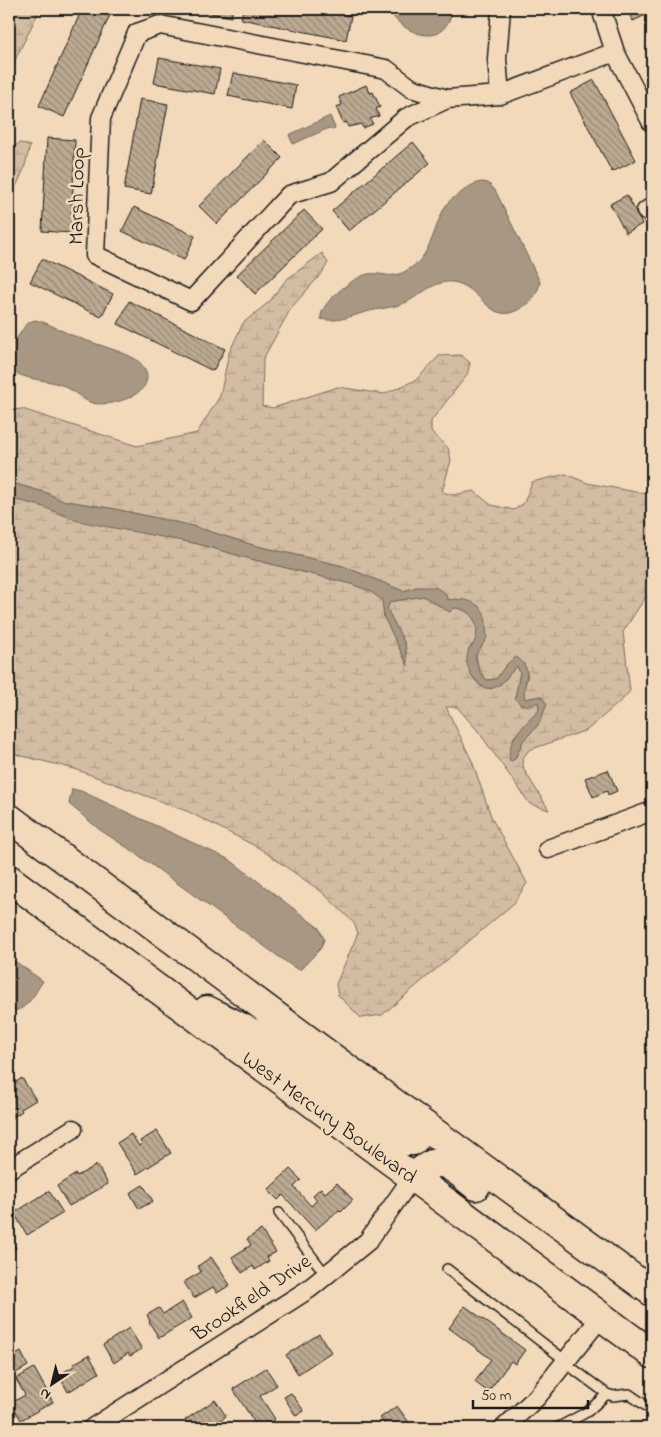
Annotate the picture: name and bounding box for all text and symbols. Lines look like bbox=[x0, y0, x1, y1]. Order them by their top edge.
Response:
street label: Marsh Loop bbox=[62, 147, 94, 245]
street label: West Mercury Boulevard bbox=[234, 1045, 423, 1194]
street label: Brookfield Drive bbox=[186, 1247, 318, 1350]
north arrow bbox=[28, 1360, 78, 1410]
scale bar bbox=[473, 1377, 588, 1409]
text: N bbox=[36, 1382, 55, 1405]
text: 50 m bbox=[481, 1385, 512, 1407]

